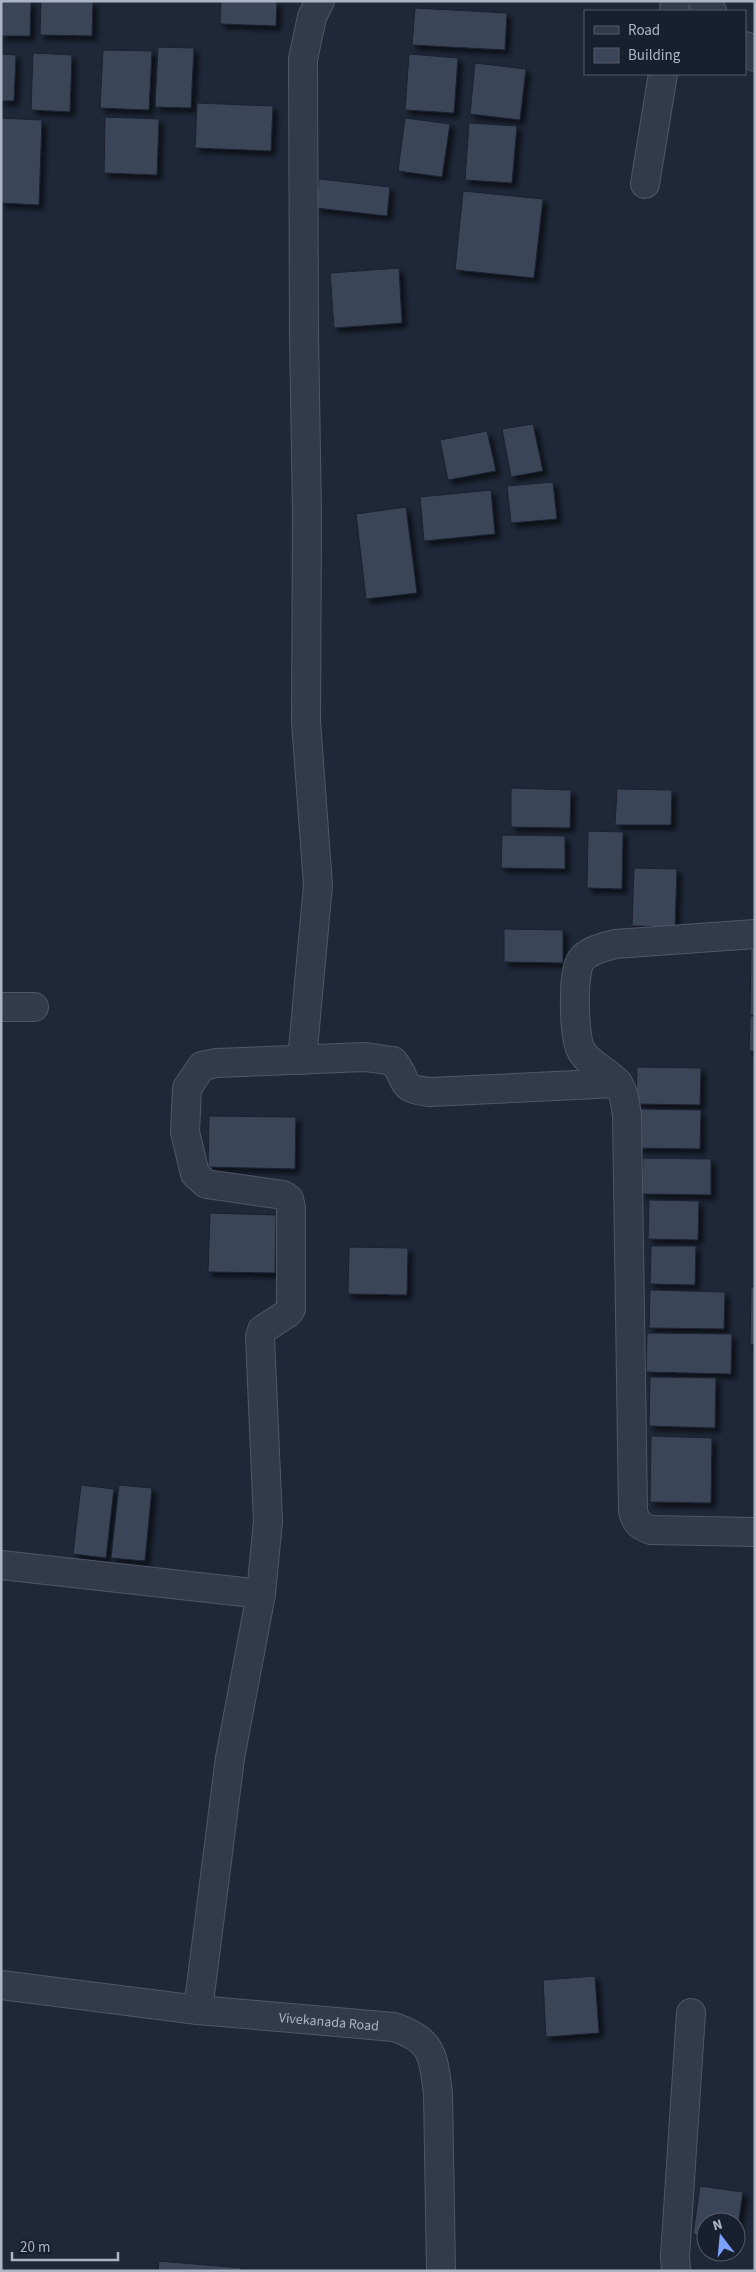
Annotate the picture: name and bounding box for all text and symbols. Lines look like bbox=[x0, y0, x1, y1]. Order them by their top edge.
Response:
legend bbox=[584, 10, 746, 75]
text: Road bbox=[628, 20, 660, 41]
text: Building bbox=[628, 45, 681, 66]
street label: Vivekanada Road bbox=[278, 2008, 380, 2037]
north arrow bbox=[696, 2212, 746, 2262]
text: N bbox=[710, 2215, 725, 2236]
scale bar bbox=[12, 2230, 119, 2262]
text: 20 m bbox=[20, 2237, 50, 2258]

